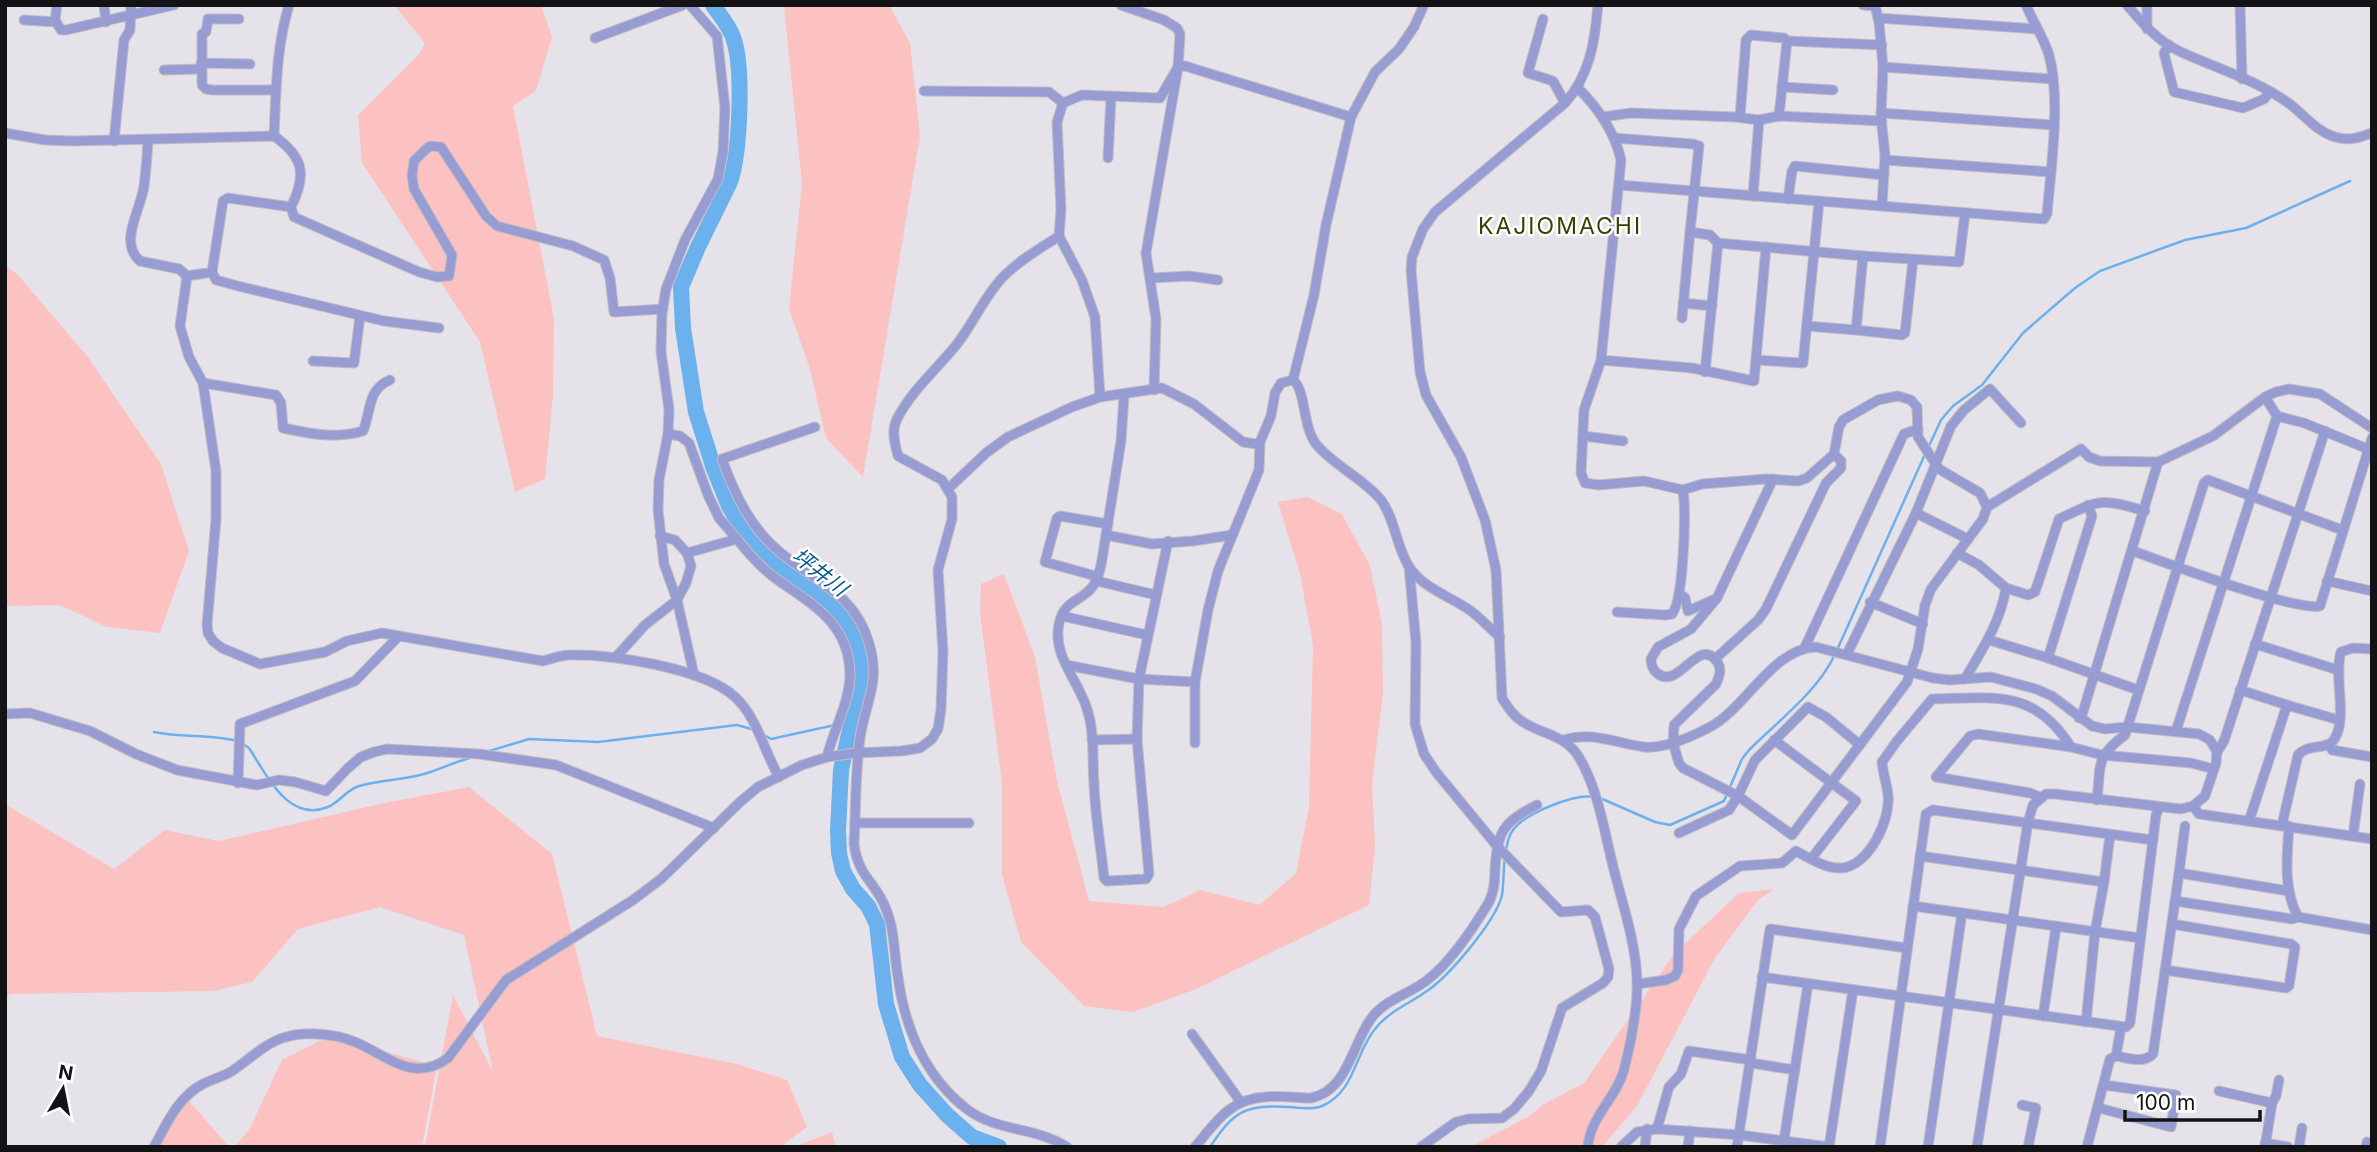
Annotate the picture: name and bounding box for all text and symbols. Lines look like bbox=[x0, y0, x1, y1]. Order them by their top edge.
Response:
district label: KAJIOMACHI bbox=[1478, 212, 1642, 240]
water label: 坪井川 bbox=[787, 543, 854, 602]
north arrow bbox=[28, 1054, 98, 1124]
text: N bbox=[57, 1060, 75, 1085]
scale bar bbox=[2125, 1078, 2260, 1122]
text: 100 m bbox=[2136, 1090, 2195, 1115]

